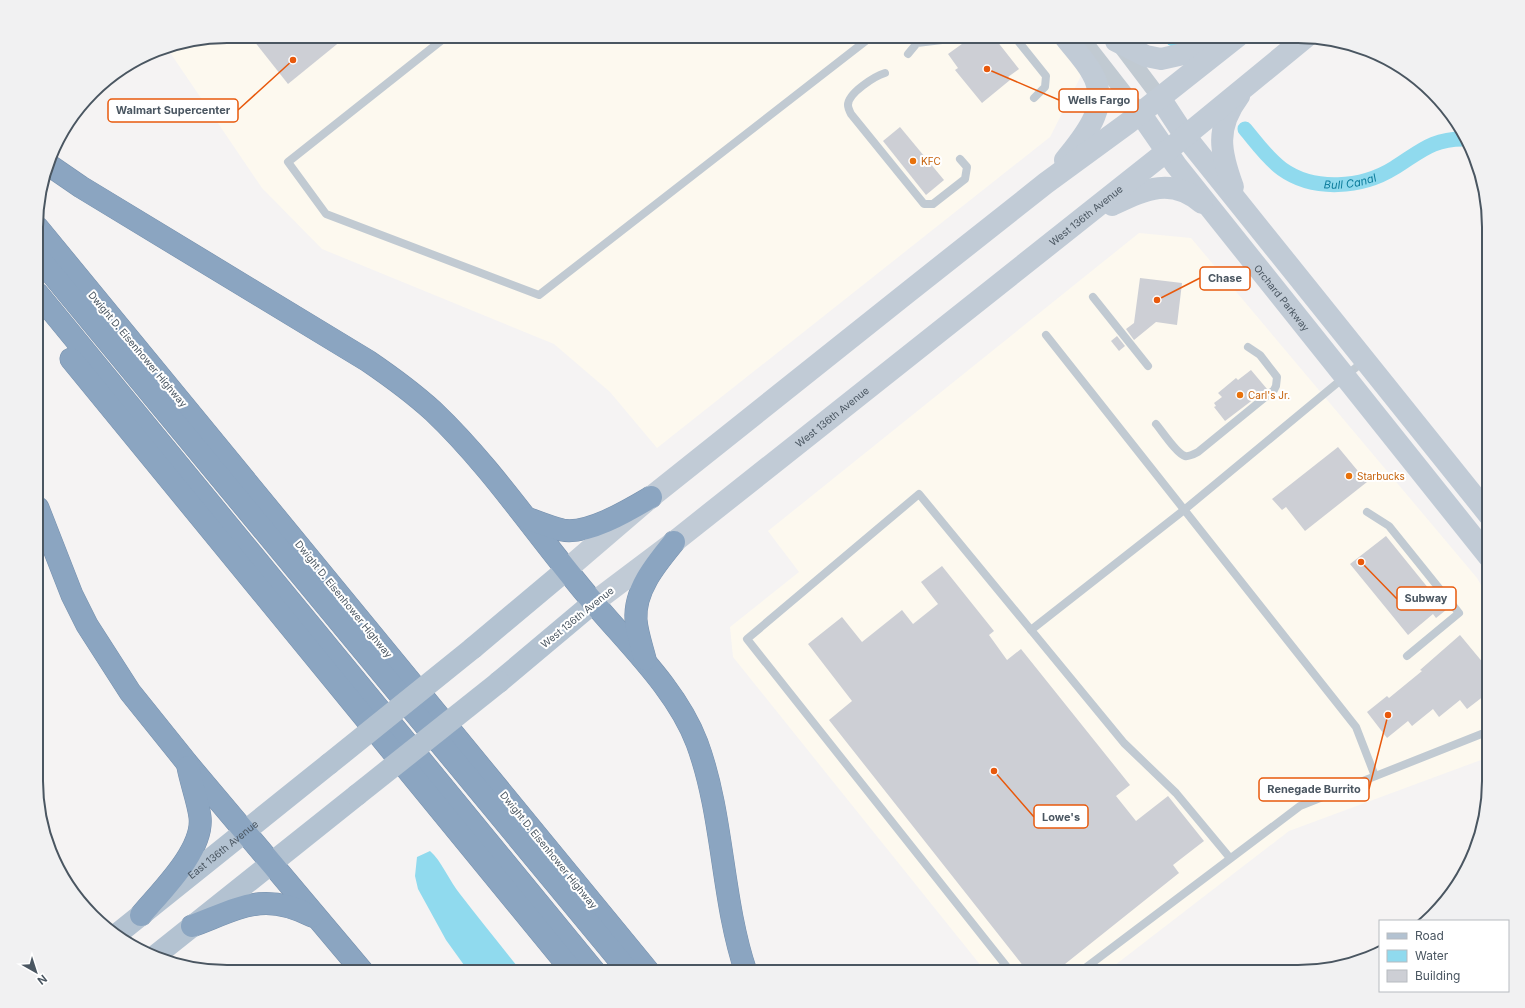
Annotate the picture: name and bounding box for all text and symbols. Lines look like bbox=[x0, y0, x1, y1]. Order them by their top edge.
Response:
callout: Wells Fargo bbox=[1059, 89, 1138, 112]
text: Wells Fargo bbox=[1068, 93, 1131, 107]
callout: Walmart Supercenter bbox=[108, 99, 238, 122]
text: Walmart Supercenter bbox=[116, 103, 231, 117]
place label: KFC bbox=[921, 155, 941, 167]
marker: KFC bbox=[908, 156, 918, 166]
water label: Bull Canal bbox=[1323, 170, 1379, 192]
street label: West 136th Avenue bbox=[1047, 183, 1125, 248]
street label: Orchard Parkway bbox=[1252, 262, 1312, 334]
callout: Chase bbox=[1200, 267, 1250, 290]
text: Chase bbox=[1208, 271, 1242, 285]
street label: Dwight D. Eisenhower Highway bbox=[86, 289, 190, 410]
street label: West 136th Avenue bbox=[793, 384, 871, 449]
place label: Carl's Jr. bbox=[1248, 389, 1290, 401]
marker: Carl's Jr. bbox=[1235, 390, 1245, 400]
place label: Starbucks bbox=[1357, 470, 1405, 482]
marker: Starbucks bbox=[1344, 471, 1354, 481]
street label: Dwight D. Eisenhower Highway bbox=[293, 538, 395, 660]
street label: West 136th Avenue bbox=[538, 584, 616, 650]
callout: Subway bbox=[1397, 587, 1456, 610]
text: Subway bbox=[1405, 591, 1448, 605]
callout: Renegade Burrito bbox=[1259, 778, 1369, 801]
text: Renegade Burrito bbox=[1267, 782, 1361, 796]
street label: Dwight D. Eisenhower Highway bbox=[498, 789, 600, 911]
callout: Lowe's bbox=[1034, 805, 1088, 828]
text: Lowe's bbox=[1042, 810, 1080, 824]
street label: East 136th Avenue bbox=[185, 817, 261, 881]
legend bbox=[1379, 920, 1509, 992]
text: Road bbox=[1415, 928, 1444, 943]
text: Water bbox=[1415, 948, 1449, 963]
north arrow bbox=[16, 952, 56, 992]
text: Building bbox=[1415, 968, 1460, 983]
text: N bbox=[35, 972, 50, 988]

